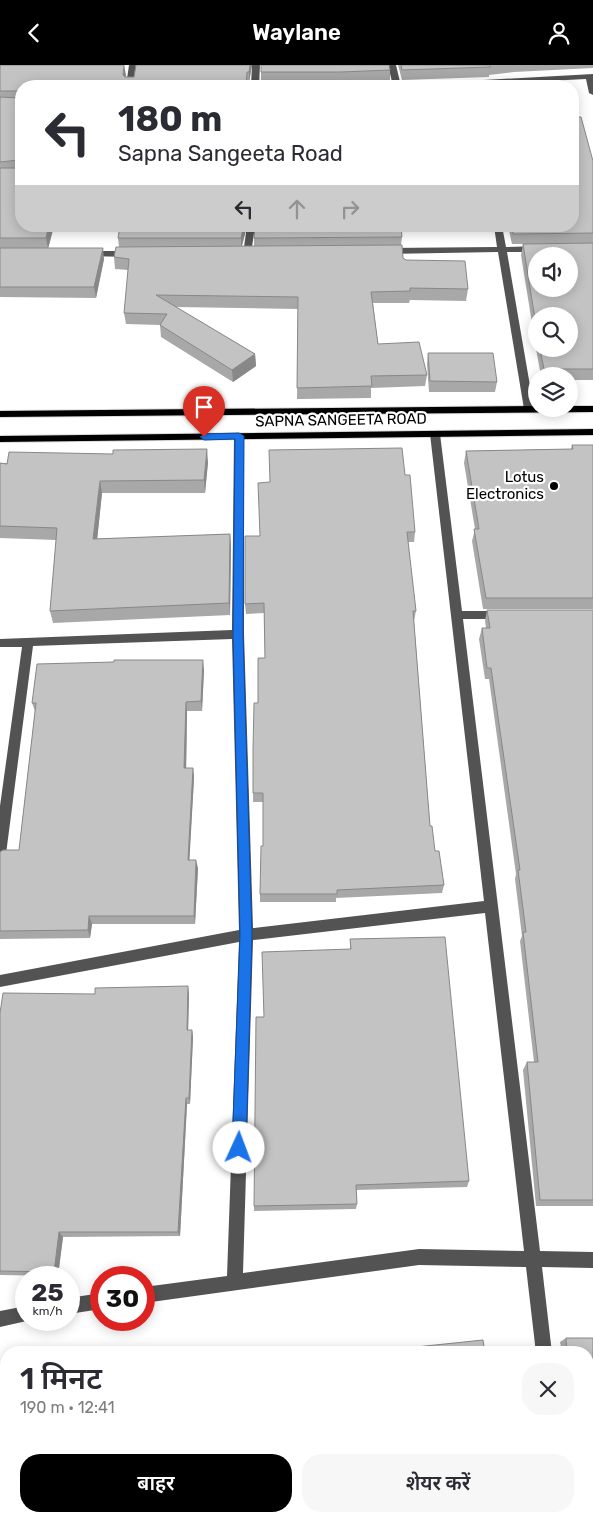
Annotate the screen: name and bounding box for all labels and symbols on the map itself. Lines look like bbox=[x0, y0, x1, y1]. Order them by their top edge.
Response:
pin bbox=[183, 386, 225, 437]
street label: SAPNA SANGEETA ROAD bbox=[255, 410, 427, 430]
place label: Lotus Electronics bbox=[466, 468, 544, 503]
marker: Lotus Electronics bbox=[548, 480, 560, 492]
position arrow bbox=[212, 1121, 264, 1173]
speed limit sign: 30 bbox=[90, 1266, 155, 1331]

